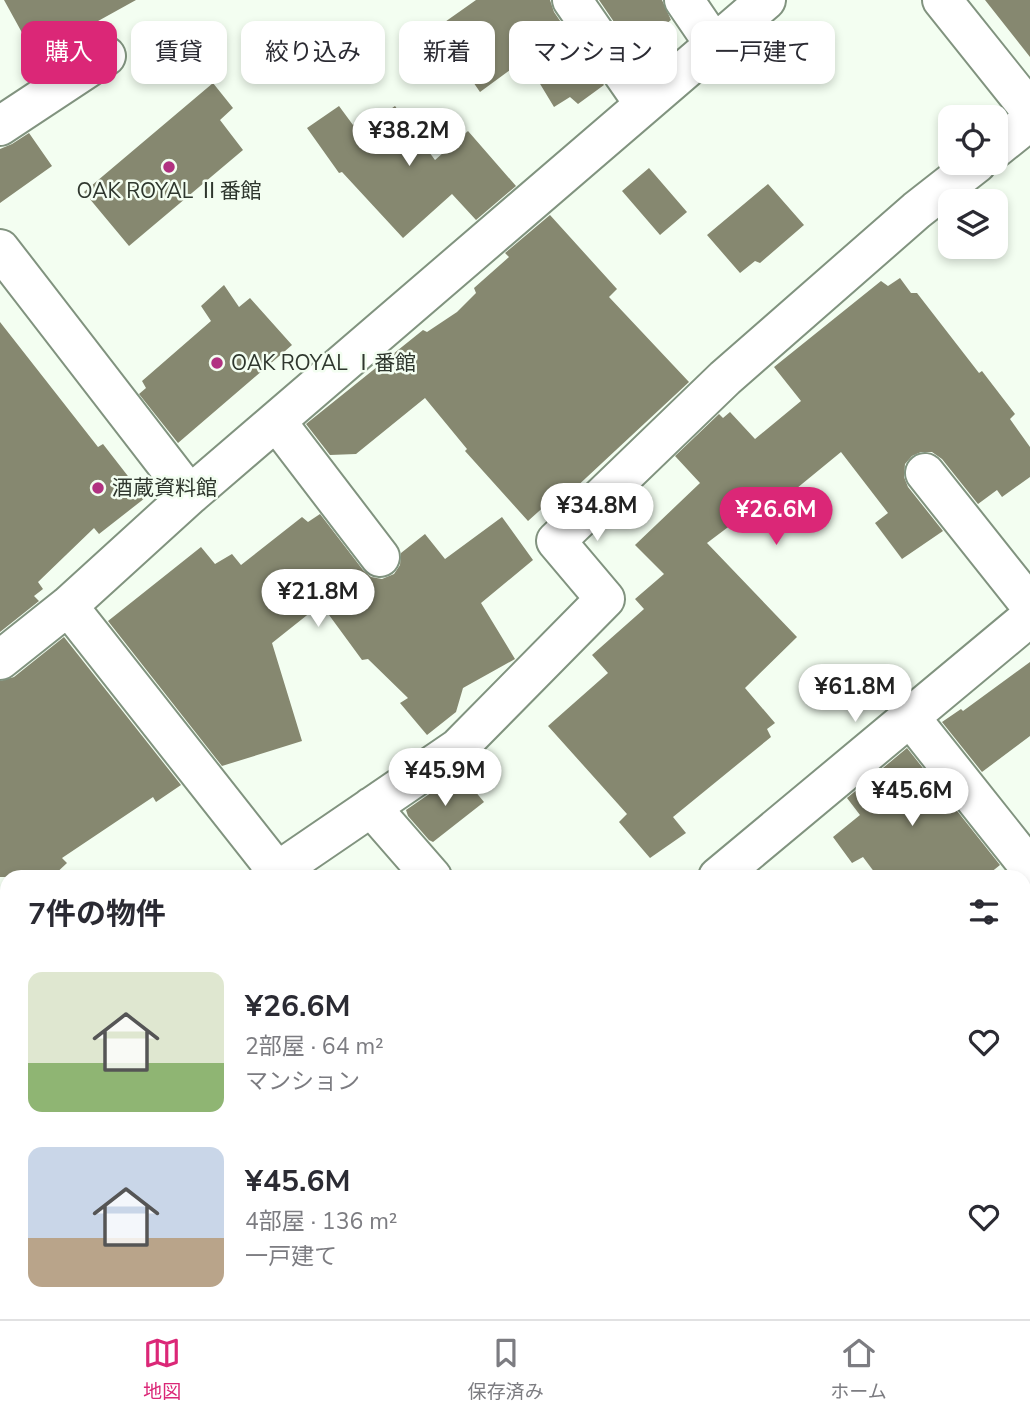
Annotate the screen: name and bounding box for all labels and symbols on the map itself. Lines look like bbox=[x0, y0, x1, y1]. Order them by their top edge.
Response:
pin: ¥38.2M bbox=[352, 108, 466, 168]
marker: OAK ROYAL Ⅱ番館 bbox=[161, 159, 177, 175]
place label: OAK ROYAL Ⅱ番館 bbox=[76, 177, 262, 205]
place label: OAK ROYAL Ⅰ番館 bbox=[231, 349, 416, 377]
marker: OAK ROYAL Ⅰ番館 bbox=[209, 355, 225, 371]
place label: 酒蔵資料館 bbox=[112, 474, 217, 502]
marker: 酒蔵資料館 bbox=[90, 480, 106, 496]
pin: ¥34.8M bbox=[540, 484, 654, 543]
pin: ¥26.6M bbox=[719, 488, 833, 547]
pin: ¥21.8M bbox=[261, 570, 375, 629]
pin: ¥61.8M bbox=[798, 664, 912, 724]
pin: ¥45.9M bbox=[388, 748, 502, 808]
pin: ¥45.6M bbox=[855, 768, 969, 828]

